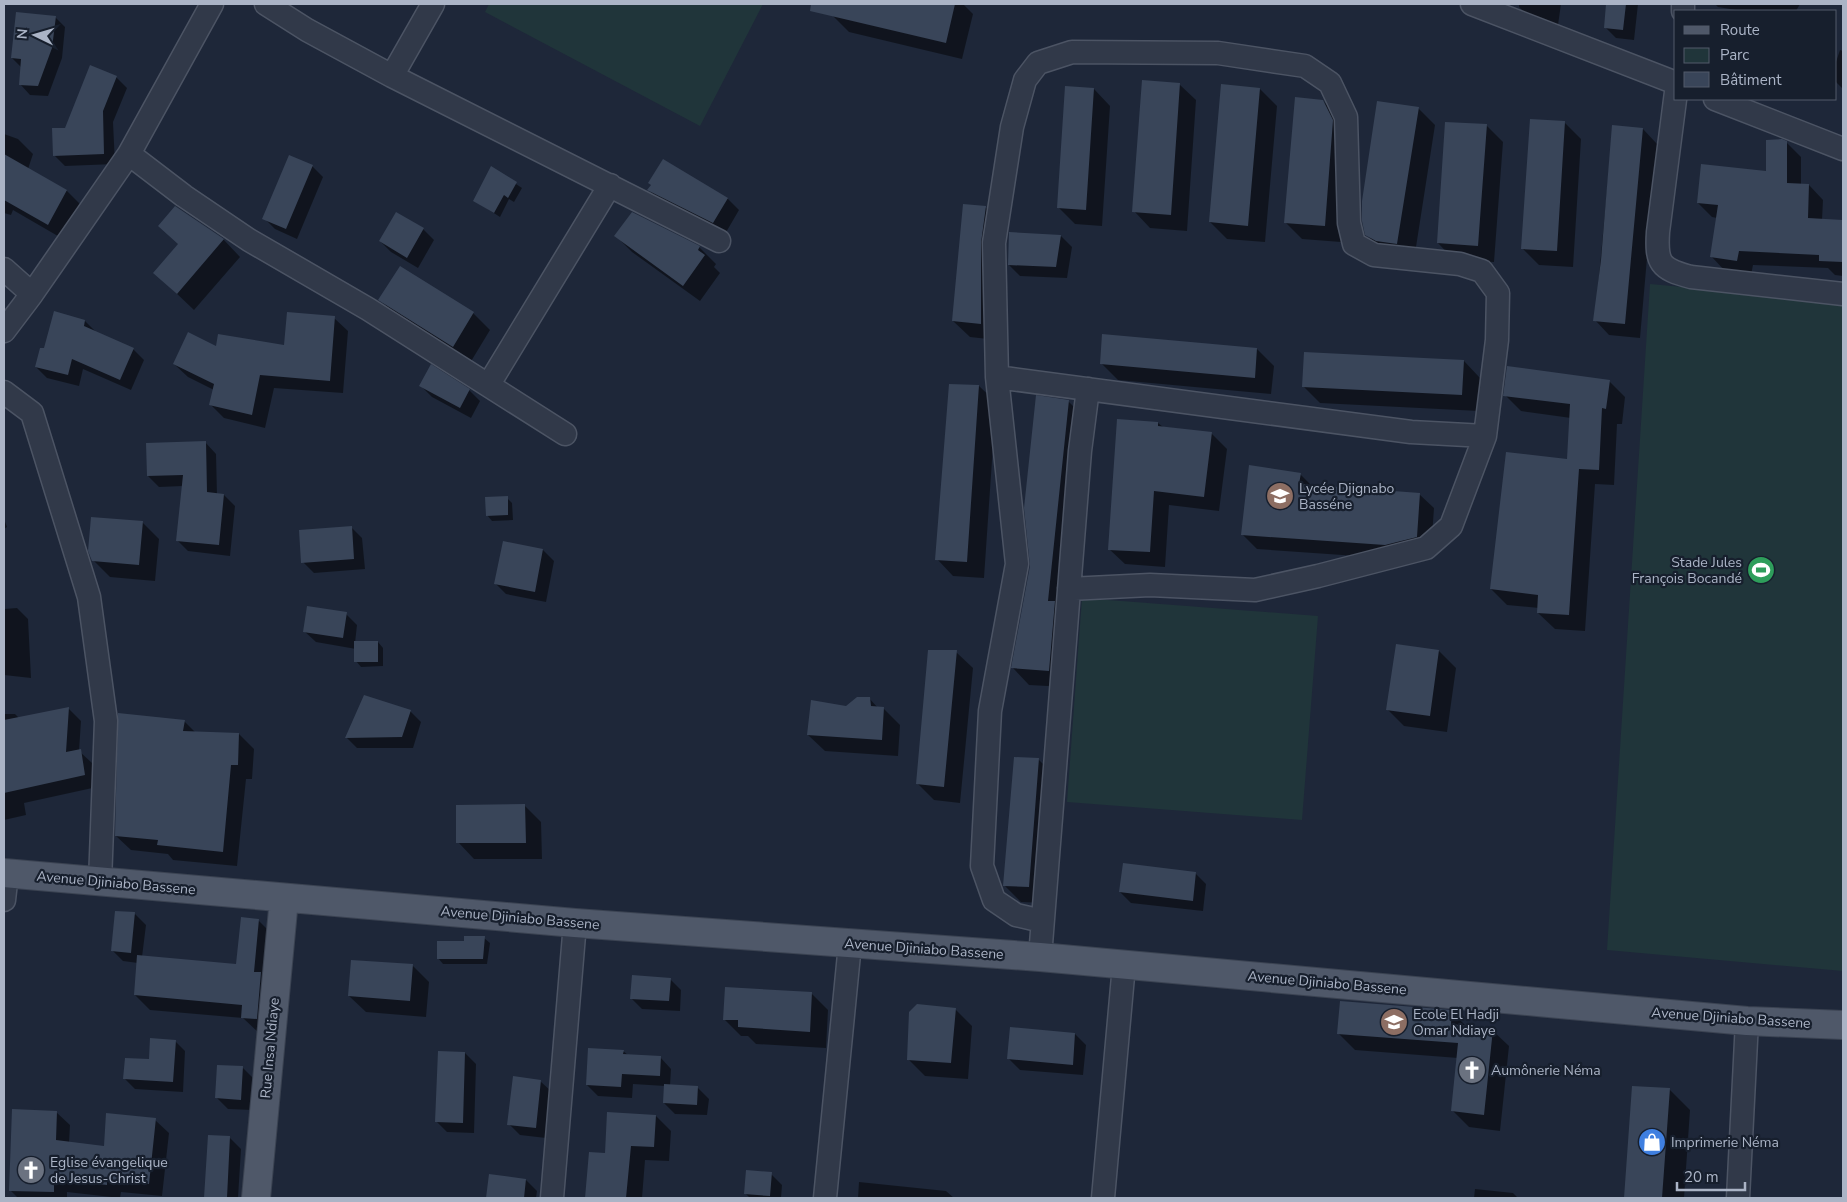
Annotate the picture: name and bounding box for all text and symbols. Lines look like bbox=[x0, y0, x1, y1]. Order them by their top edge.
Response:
north arrow bbox=[10, 10, 60, 60]
legend bbox=[1674, 10, 1837, 100]
text: Route bbox=[1720, 20, 1760, 40]
text: N bbox=[13, 28, 32, 40]
text: Parc bbox=[1720, 45, 1749, 65]
text: Bâtiment bbox=[1720, 70, 1782, 90]
place label: Lycée Djignabo Basséne bbox=[1299, 479, 1395, 514]
school or university icon: Lycée Djignabo Basséne bbox=[1265, 481, 1295, 511]
place label: Stade Jules François Bocandé bbox=[1632, 553, 1742, 588]
sports icon: Stade Jules François Bocandé bbox=[1746, 555, 1776, 585]
street label: Avenue Djiniabo Bassene bbox=[36, 867, 196, 899]
street label: Avenue Djiniabo Bassene bbox=[440, 902, 600, 934]
street label: Avenue Djiniabo Bassene bbox=[844, 934, 1004, 964]
street label: Avenue Djiniabo Bassene bbox=[1247, 967, 1407, 999]
street label: Rue Insa Ndiaye bbox=[256, 997, 284, 1099]
street label: Avenue Djiniabo Bassene bbox=[1651, 1003, 1811, 1033]
place label: Ecole El Hadji Omar Ndiaye bbox=[1413, 1005, 1499, 1040]
school or university icon: Ecole El Hadji Omar Ndiaye bbox=[1379, 1007, 1409, 1037]
church icon: Aumônerie Néma bbox=[1457, 1055, 1487, 1085]
place label: Aumônerie Néma bbox=[1491, 1061, 1601, 1080]
shop icon: Imprimerie Néma bbox=[1637, 1127, 1667, 1157]
place label: Imprimerie Néma bbox=[1671, 1133, 1779, 1152]
place label: Eglise évangelique de Jesus-Christ bbox=[50, 1153, 168, 1188]
church icon: Eglise évangelique de Jesus-Christ bbox=[16, 1155, 46, 1185]
scale bar bbox=[1677, 1160, 1744, 1192]
text: 20 m bbox=[1684, 1167, 1719, 1187]

